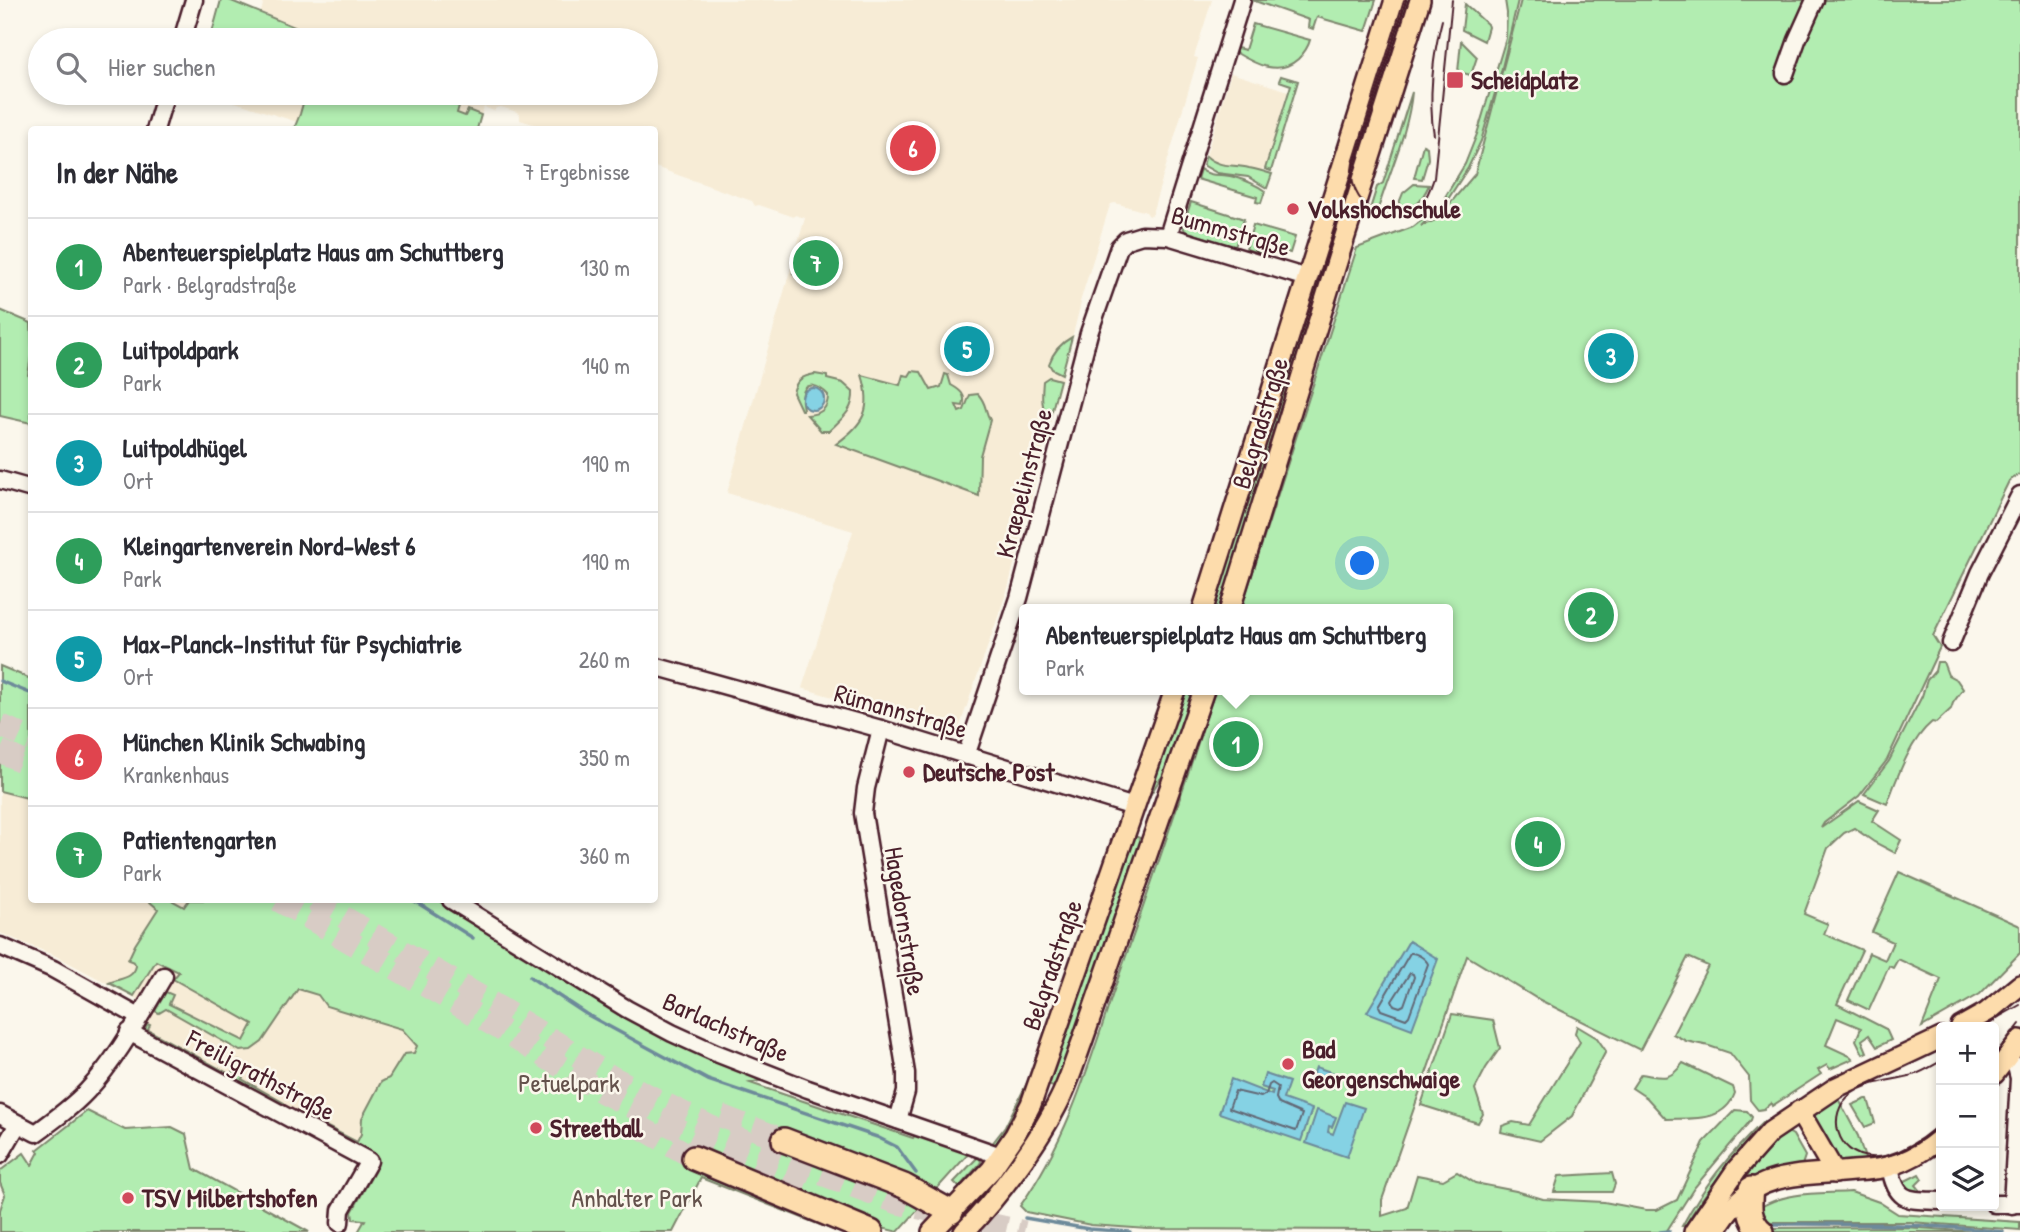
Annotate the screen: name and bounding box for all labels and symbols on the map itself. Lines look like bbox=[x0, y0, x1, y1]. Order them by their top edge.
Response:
place label: Scheidplatz bbox=[1471, 62, 1579, 98]
marker: Scheidplatz bbox=[1445, 70, 1465, 90]
pin: 6 bbox=[890, 122, 936, 174]
place label: Volkshochschule bbox=[1307, 191, 1462, 226]
street label: Bummstraße bbox=[1168, 197, 1295, 264]
marker: Volkshochschule bbox=[1285, 201, 1301, 217]
pin: 7 bbox=[793, 237, 839, 289]
pin: 5 bbox=[944, 323, 990, 375]
pin: 3 bbox=[1588, 330, 1634, 382]
street label: Belgradstraße bbox=[1223, 353, 1296, 493]
street label: Kraepelinstraße bbox=[987, 404, 1060, 561]
your location bbox=[1345, 546, 1379, 580]
pin: 2 bbox=[1568, 589, 1614, 641]
street label: Rümannstraße bbox=[831, 675, 972, 746]
pin: 1 bbox=[1213, 718, 1259, 770]
place label: Deutsche Post bbox=[923, 754, 1055, 789]
marker: Deutsche Post bbox=[901, 764, 917, 780]
pin: 4 bbox=[1515, 818, 1561, 870]
street label: Hagedornstraße bbox=[876, 844, 935, 998]
street label: Belgradstraße bbox=[1013, 895, 1090, 1035]
street label: Barlachstraße bbox=[658, 983, 795, 1070]
street label: Freiligrathstraße bbox=[180, 1020, 342, 1128]
place label: Bad Georgenschwaige bbox=[1302, 1031, 1461, 1097]
marker: Bad Georgenschwaige bbox=[1280, 1056, 1296, 1072]
park label: Petuelpark bbox=[518, 1065, 620, 1100]
place label: Streetball bbox=[550, 1110, 643, 1145]
marker: Streetball bbox=[528, 1120, 544, 1136]
place label: TSV Milbertshofen bbox=[141, 1180, 318, 1215]
park label: Anhalter Park bbox=[571, 1180, 703, 1215]
marker: TSV Milbertshofen bbox=[120, 1190, 136, 1206]

